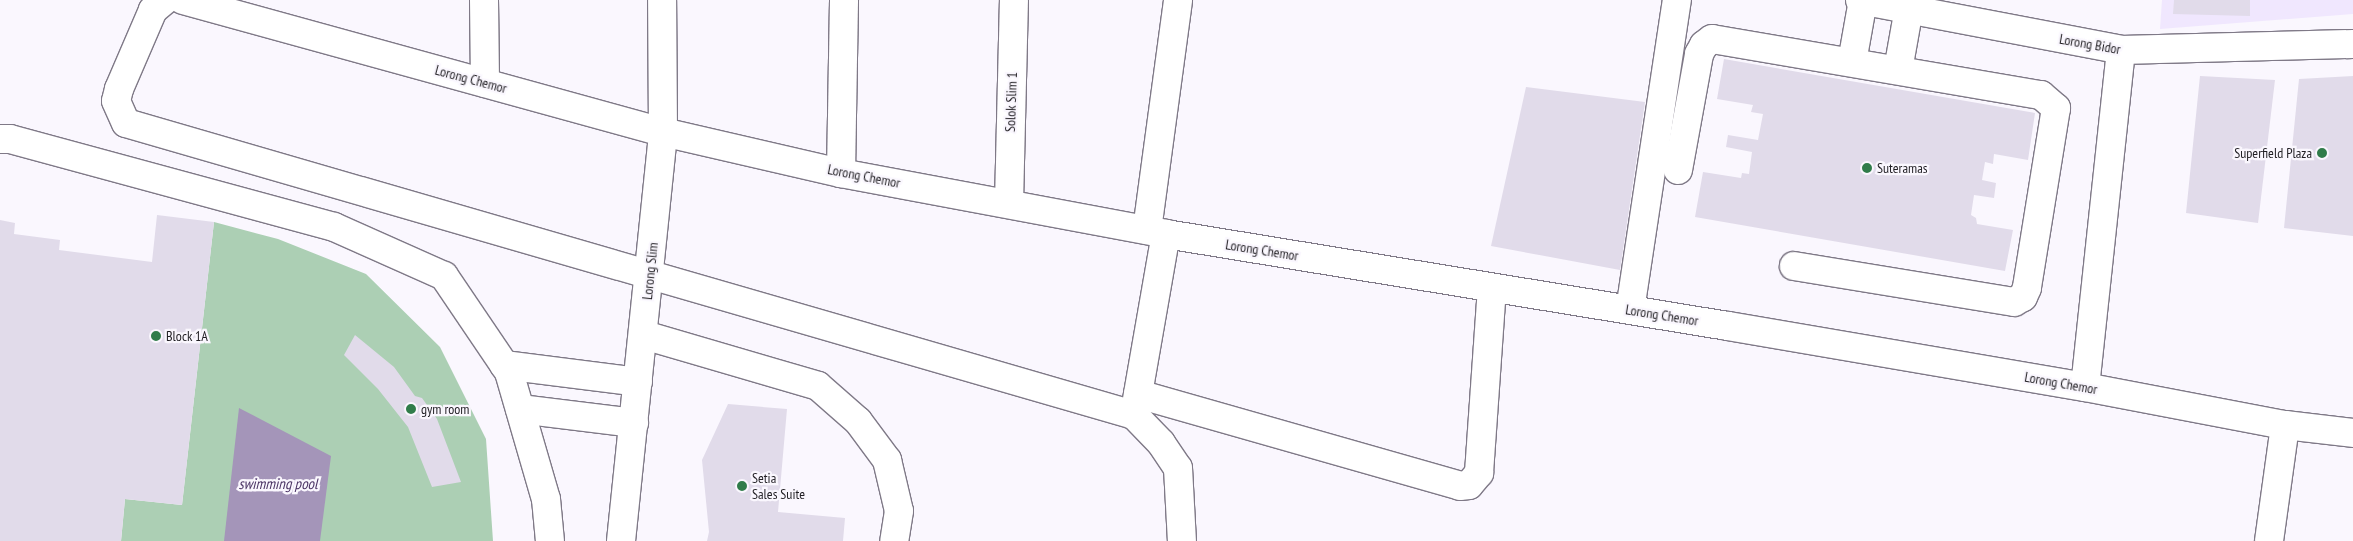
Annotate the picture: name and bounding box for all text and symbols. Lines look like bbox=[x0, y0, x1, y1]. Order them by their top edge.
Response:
street label: Lorong Bidor bbox=[2058, 30, 2122, 58]
street label: Lorong Chemor bbox=[433, 61, 509, 97]
street label: Solok Slim 1 bbox=[1002, 72, 1020, 132]
place label: Superfield Plaza bbox=[2234, 145, 2312, 161]
marker: Superfield Plaza bbox=[2316, 147, 2328, 159]
place label: Suteramas bbox=[1877, 160, 1927, 176]
street label: Lorong Chemor bbox=[826, 161, 902, 191]
marker: Suteramas bbox=[1861, 162, 1873, 174]
street label: Lorong Chemor bbox=[1224, 236, 1300, 264]
street label: Lorong Slim bbox=[639, 241, 661, 301]
street label: Lorong Chemor bbox=[1624, 301, 1700, 329]
place label: Block 1A bbox=[166, 328, 208, 344]
marker: Block 1A bbox=[150, 330, 162, 342]
street label: Lorong Chemor bbox=[2023, 368, 2099, 398]
place label: gym room bbox=[421, 401, 469, 417]
marker: gym room bbox=[405, 403, 417, 415]
place label: Setia Sales Suite bbox=[752, 470, 805, 502]
water label: swimming pool bbox=[238, 475, 318, 493]
marker: Setia Sales Suite bbox=[736, 480, 748, 492]

